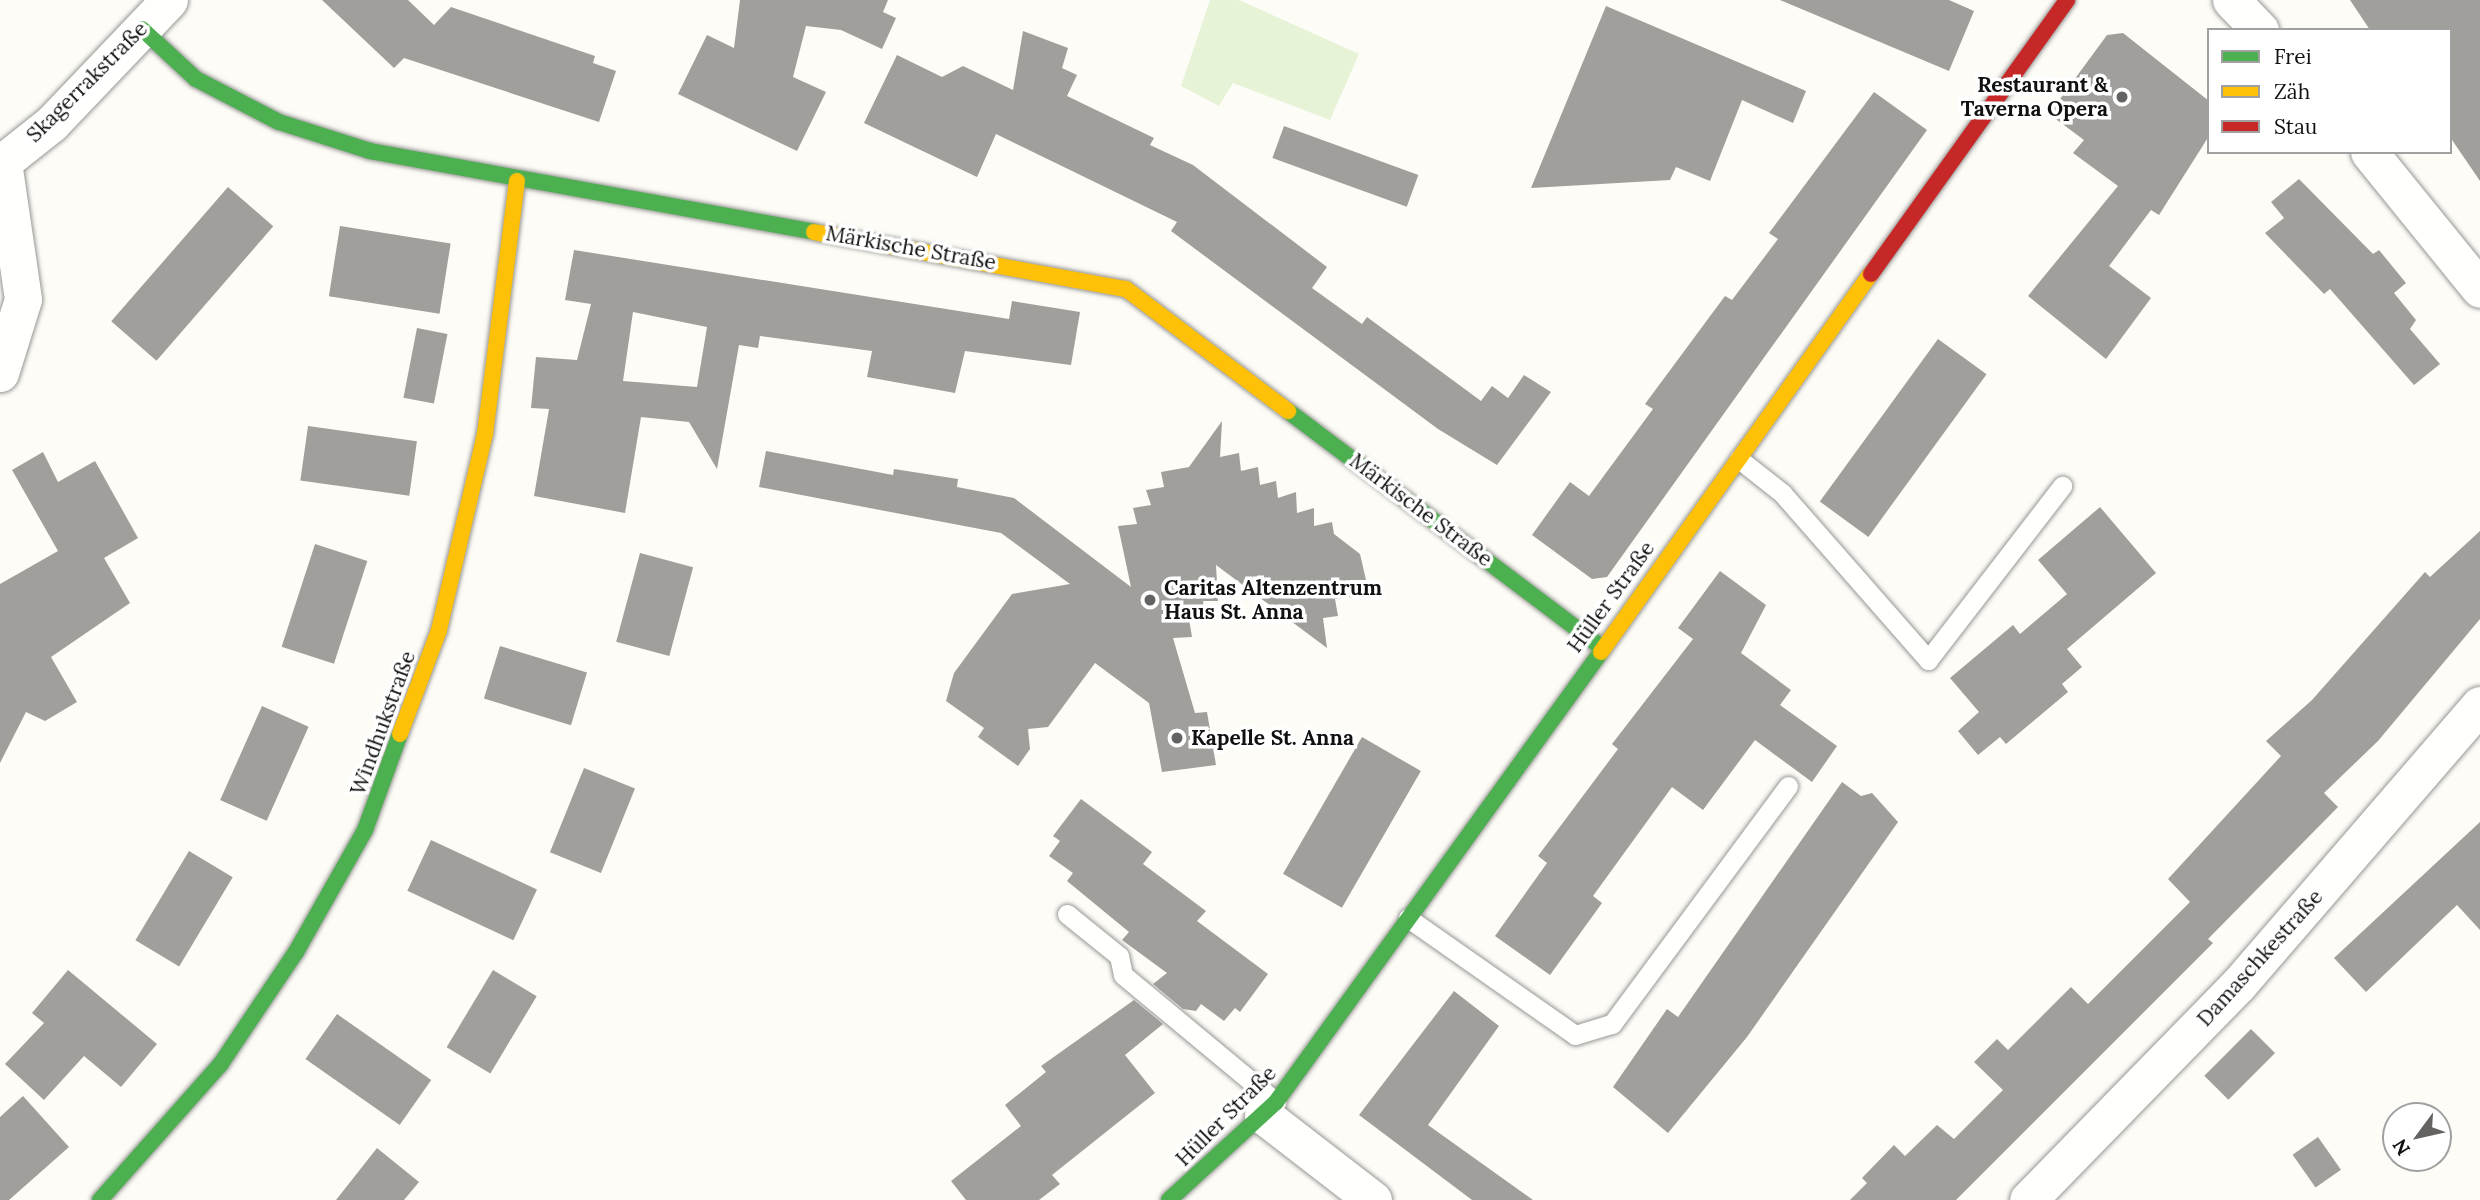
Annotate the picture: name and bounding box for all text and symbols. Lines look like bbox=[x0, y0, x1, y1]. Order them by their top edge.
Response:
street label: Skagerrakstraße bbox=[21, 16, 153, 148]
legend bbox=[2207, 28, 2452, 154]
text: Frei bbox=[2274, 43, 2312, 70]
place label: Restaurant & Taverna Opera bbox=[1961, 72, 2108, 122]
text: Zäh bbox=[2274, 78, 2310, 105]
marker: Restaurant & Taverna Opera bbox=[2114, 89, 2130, 105]
text: Stau bbox=[2274, 113, 2317, 140]
street label: Märkische Straße bbox=[824, 221, 998, 275]
street label: Märkische Straße bbox=[1345, 448, 1497, 572]
street label: Hüller Straße bbox=[1562, 536, 1660, 658]
place label: Caritas Altenzentrum Haus St. Anna bbox=[1164, 575, 1382, 625]
marker: Caritas Altenzentrum Haus St. Anna bbox=[1142, 592, 1158, 608]
street label: Windhukstraße bbox=[345, 648, 421, 798]
place label: Kapelle St. Anna bbox=[1191, 725, 1354, 751]
marker: Kapelle St. Anna bbox=[1169, 730, 1185, 746]
street label: Damaschkestraße bbox=[2192, 884, 2328, 1032]
street label: Hüller Straße bbox=[1171, 1061, 1281, 1171]
north arrow bbox=[2382, 1102, 2452, 1172]
text: N bbox=[2387, 1135, 2415, 1160]

